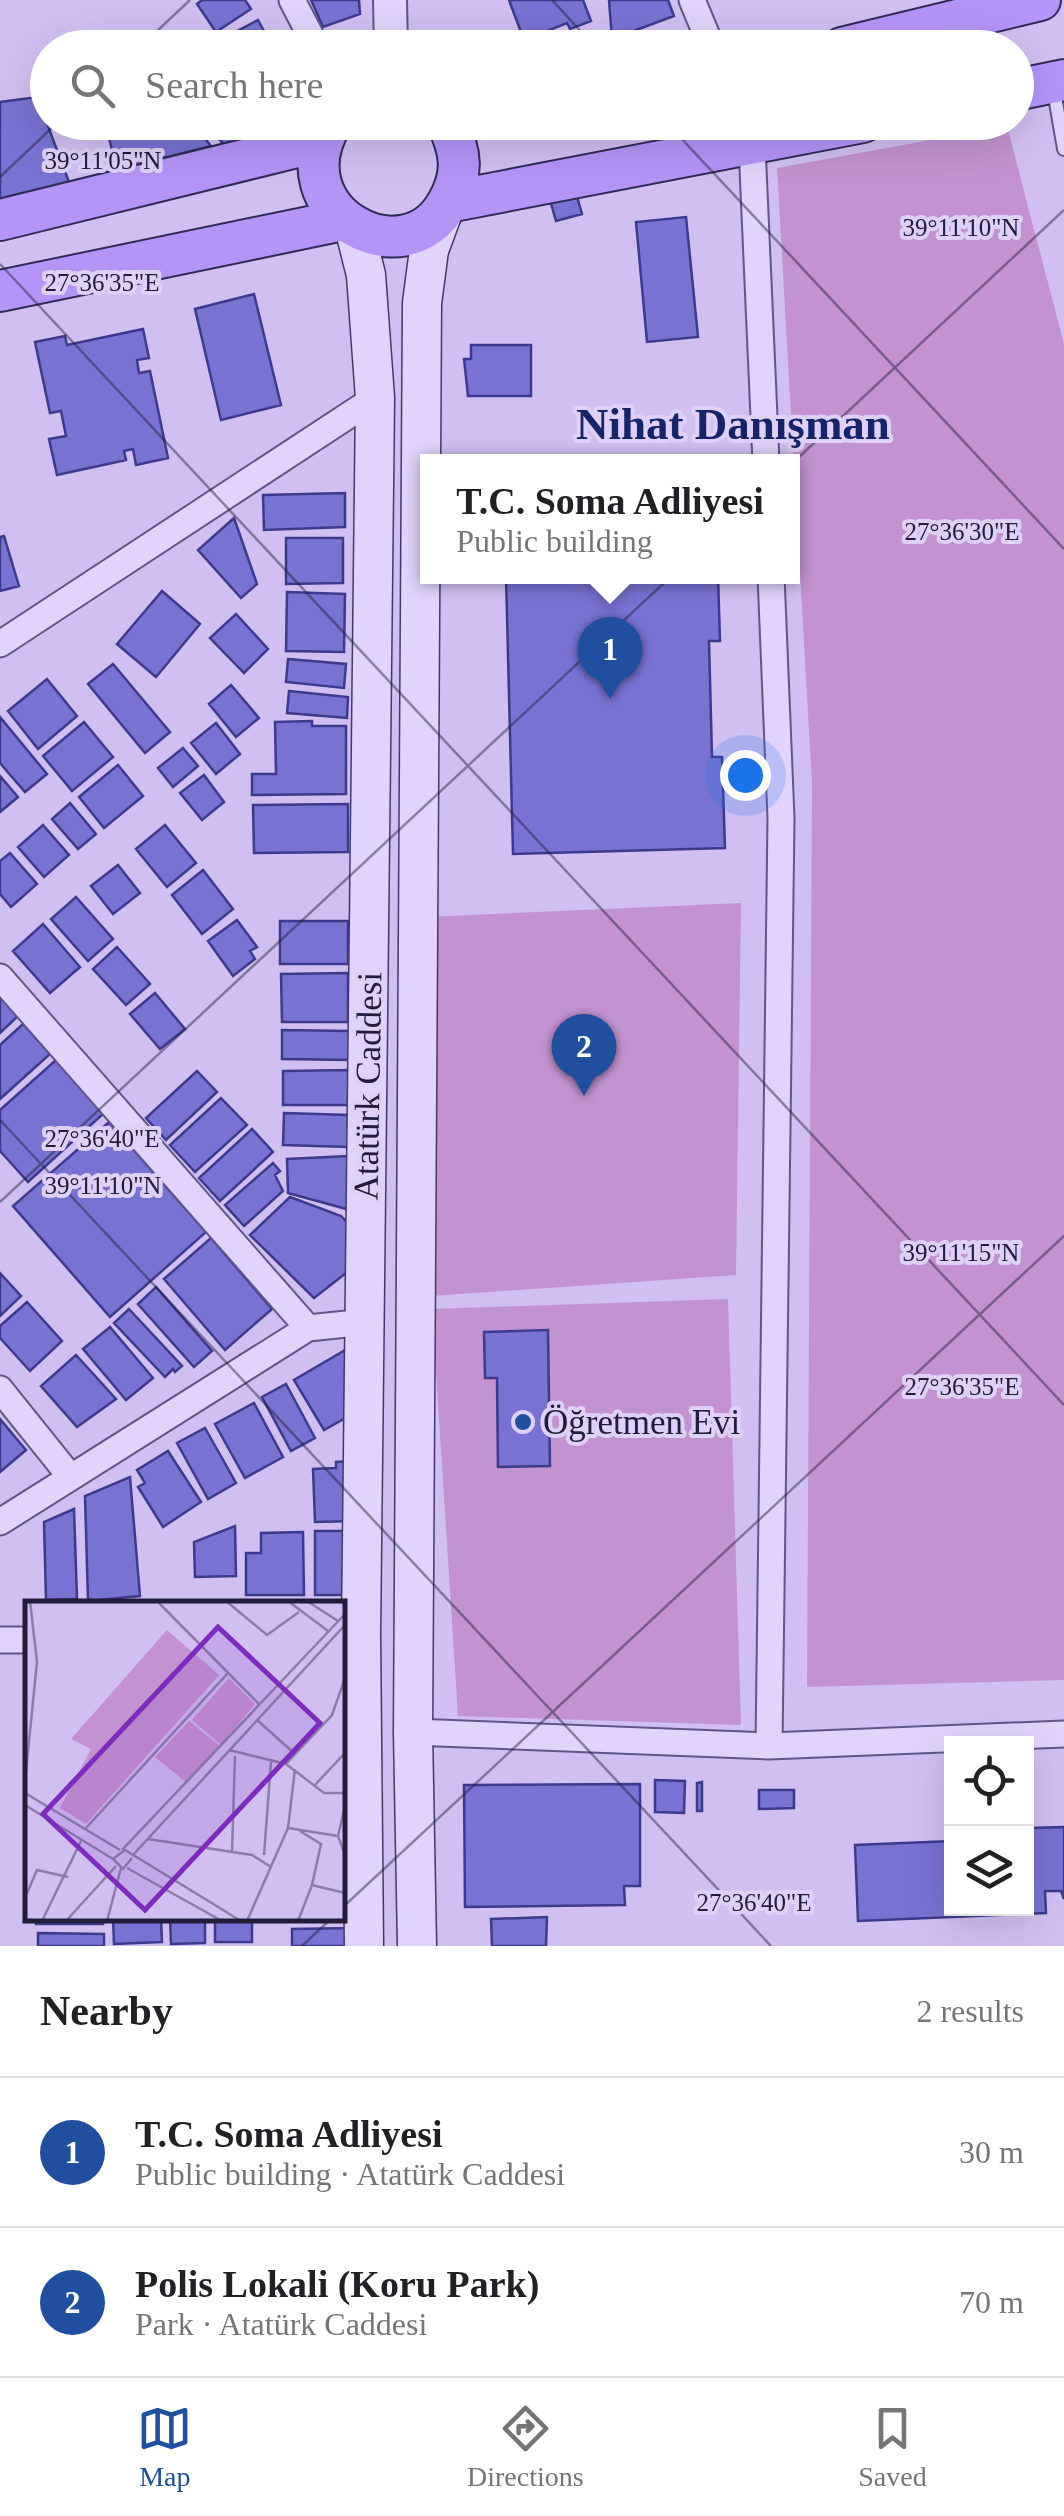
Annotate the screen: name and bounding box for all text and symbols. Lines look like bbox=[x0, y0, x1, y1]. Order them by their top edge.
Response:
search box bbox=[30, 30, 1034, 140]
icon: search bbox=[65, 58, 120, 113]
text: Search here bbox=[145, 64, 323, 106]
text: 39°11'05"N bbox=[45, 147, 161, 174]
text: 39°11'10"N bbox=[903, 214, 1019, 241]
text: 27°36'35"E bbox=[45, 269, 159, 296]
district label: Nihat Danışman bbox=[576, 399, 890, 449]
popup bbox=[420, 454, 800, 584]
text: T.C. Soma Adliyesi bbox=[456, 480, 764, 522]
text: 27°36'30"E bbox=[905, 518, 1019, 545]
text: Public building bbox=[456, 523, 653, 559]
pin: 1 bbox=[578, 616, 642, 699]
your location bbox=[720, 750, 771, 801]
street label: Atatürk Caddesi bbox=[347, 971, 389, 1201]
pin: 2 bbox=[552, 1014, 616, 1096]
text: 27°36'40"E bbox=[45, 1125, 159, 1152]
text: 39°11'10"N bbox=[45, 1172, 161, 1199]
text: 39°11'15"N bbox=[903, 1239, 1019, 1266]
text: 27°36'35"E bbox=[905, 1373, 1019, 1400]
place label: Öğretmen Evi bbox=[543, 1403, 741, 1442]
marker: Öğretmen Evi bbox=[512, 1411, 534, 1433]
inset map bbox=[25, 1601, 345, 1921]
map controls bbox=[944, 1736, 1034, 1916]
button: locate bbox=[944, 1736, 1034, 1826]
button: layers bbox=[944, 1826, 1034, 1916]
text: 27°36'40"E bbox=[697, 1889, 811, 1916]
text: Nearby bbox=[40, 1988, 173, 2034]
text: 2 results bbox=[916, 1993, 1024, 2029]
text: T.C. Soma Adliyesi bbox=[135, 2113, 443, 2155]
text: 1 bbox=[65, 2134, 81, 2170]
text: 30 m bbox=[959, 2134, 1024, 2170]
text: Public building · Atatürk Caddesi bbox=[135, 2156, 565, 2192]
text: Polis Lokali (Koru Park) bbox=[135, 2263, 539, 2305]
text: 2 bbox=[65, 2284, 81, 2320]
text: 70 m bbox=[959, 2284, 1024, 2320]
text: Park · Atatürk Caddesi bbox=[135, 2306, 427, 2342]
tab: Map bbox=[137, 2401, 192, 2493]
tab: Directions bbox=[467, 2401, 584, 2493]
tab: Saved bbox=[858, 2401, 927, 2493]

